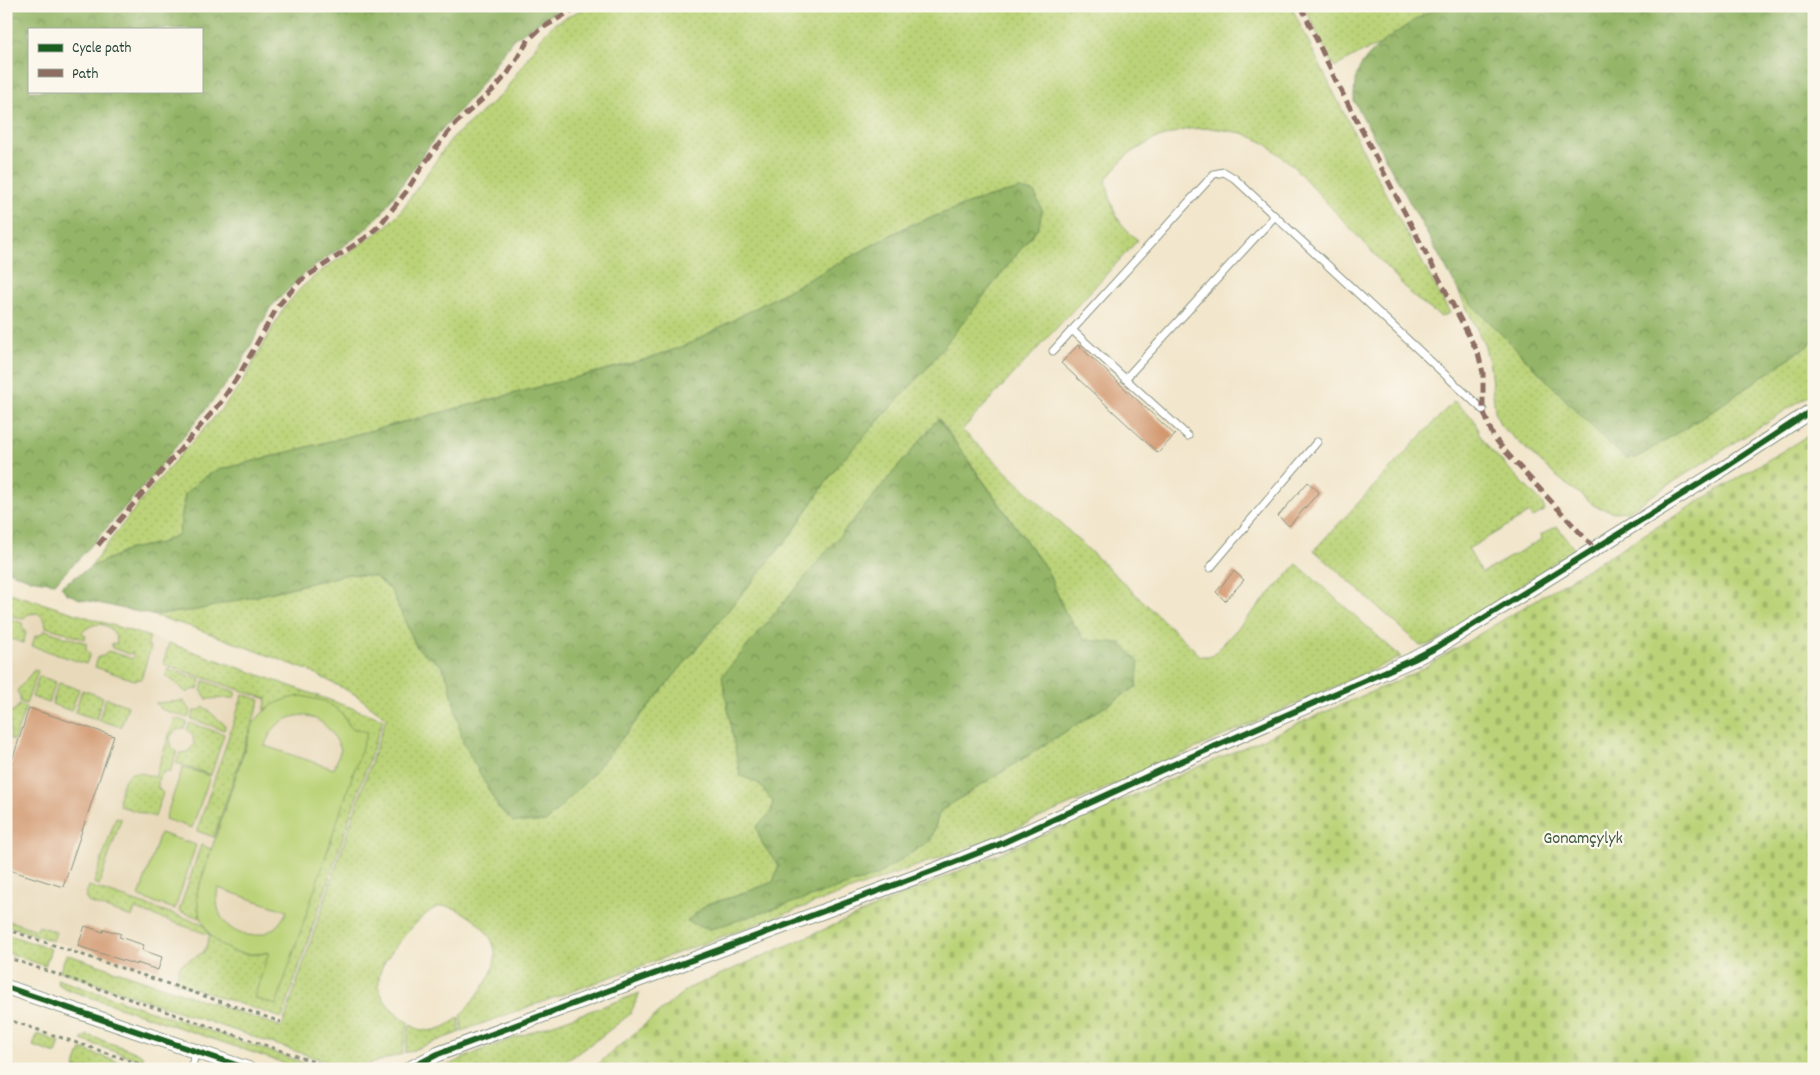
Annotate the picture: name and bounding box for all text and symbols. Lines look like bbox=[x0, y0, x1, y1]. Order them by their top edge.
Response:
legend bbox=[28, 28, 202, 92]
text: Cycle path bbox=[72, 38, 132, 60]
text: Path bbox=[72, 64, 98, 86]
park label: Gonamçylyk bbox=[1543, 827, 1623, 852]

